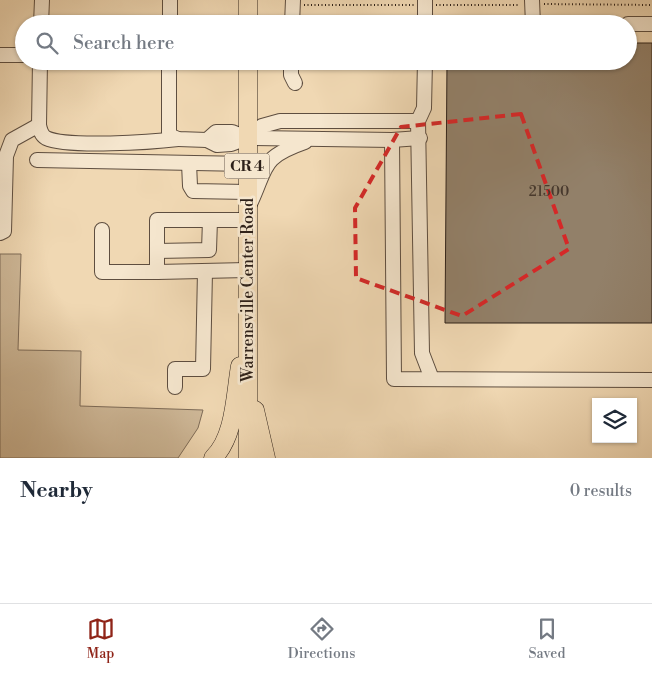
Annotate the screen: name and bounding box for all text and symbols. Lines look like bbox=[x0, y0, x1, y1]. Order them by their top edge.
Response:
search box bbox=[15, 15, 637, 70]
icon: search bbox=[33, 29, 61, 57]
text: Search here bbox=[73, 31, 174, 55]
road number: CR 4 bbox=[224, 154, 270, 178]
house number: 21500 bbox=[529, 183, 569, 201]
street label: Warrensville Center Road bbox=[238, 198, 258, 383]
map controls bbox=[592, 398, 637, 443]
button: layers bbox=[592, 398, 637, 443]
text: Nearby bbox=[20, 478, 93, 504]
text: 0 results bbox=[570, 481, 632, 501]
tab: Map bbox=[87, 615, 115, 663]
tab: Directions bbox=[288, 615, 355, 663]
tab: Saved bbox=[529, 615, 565, 663]

